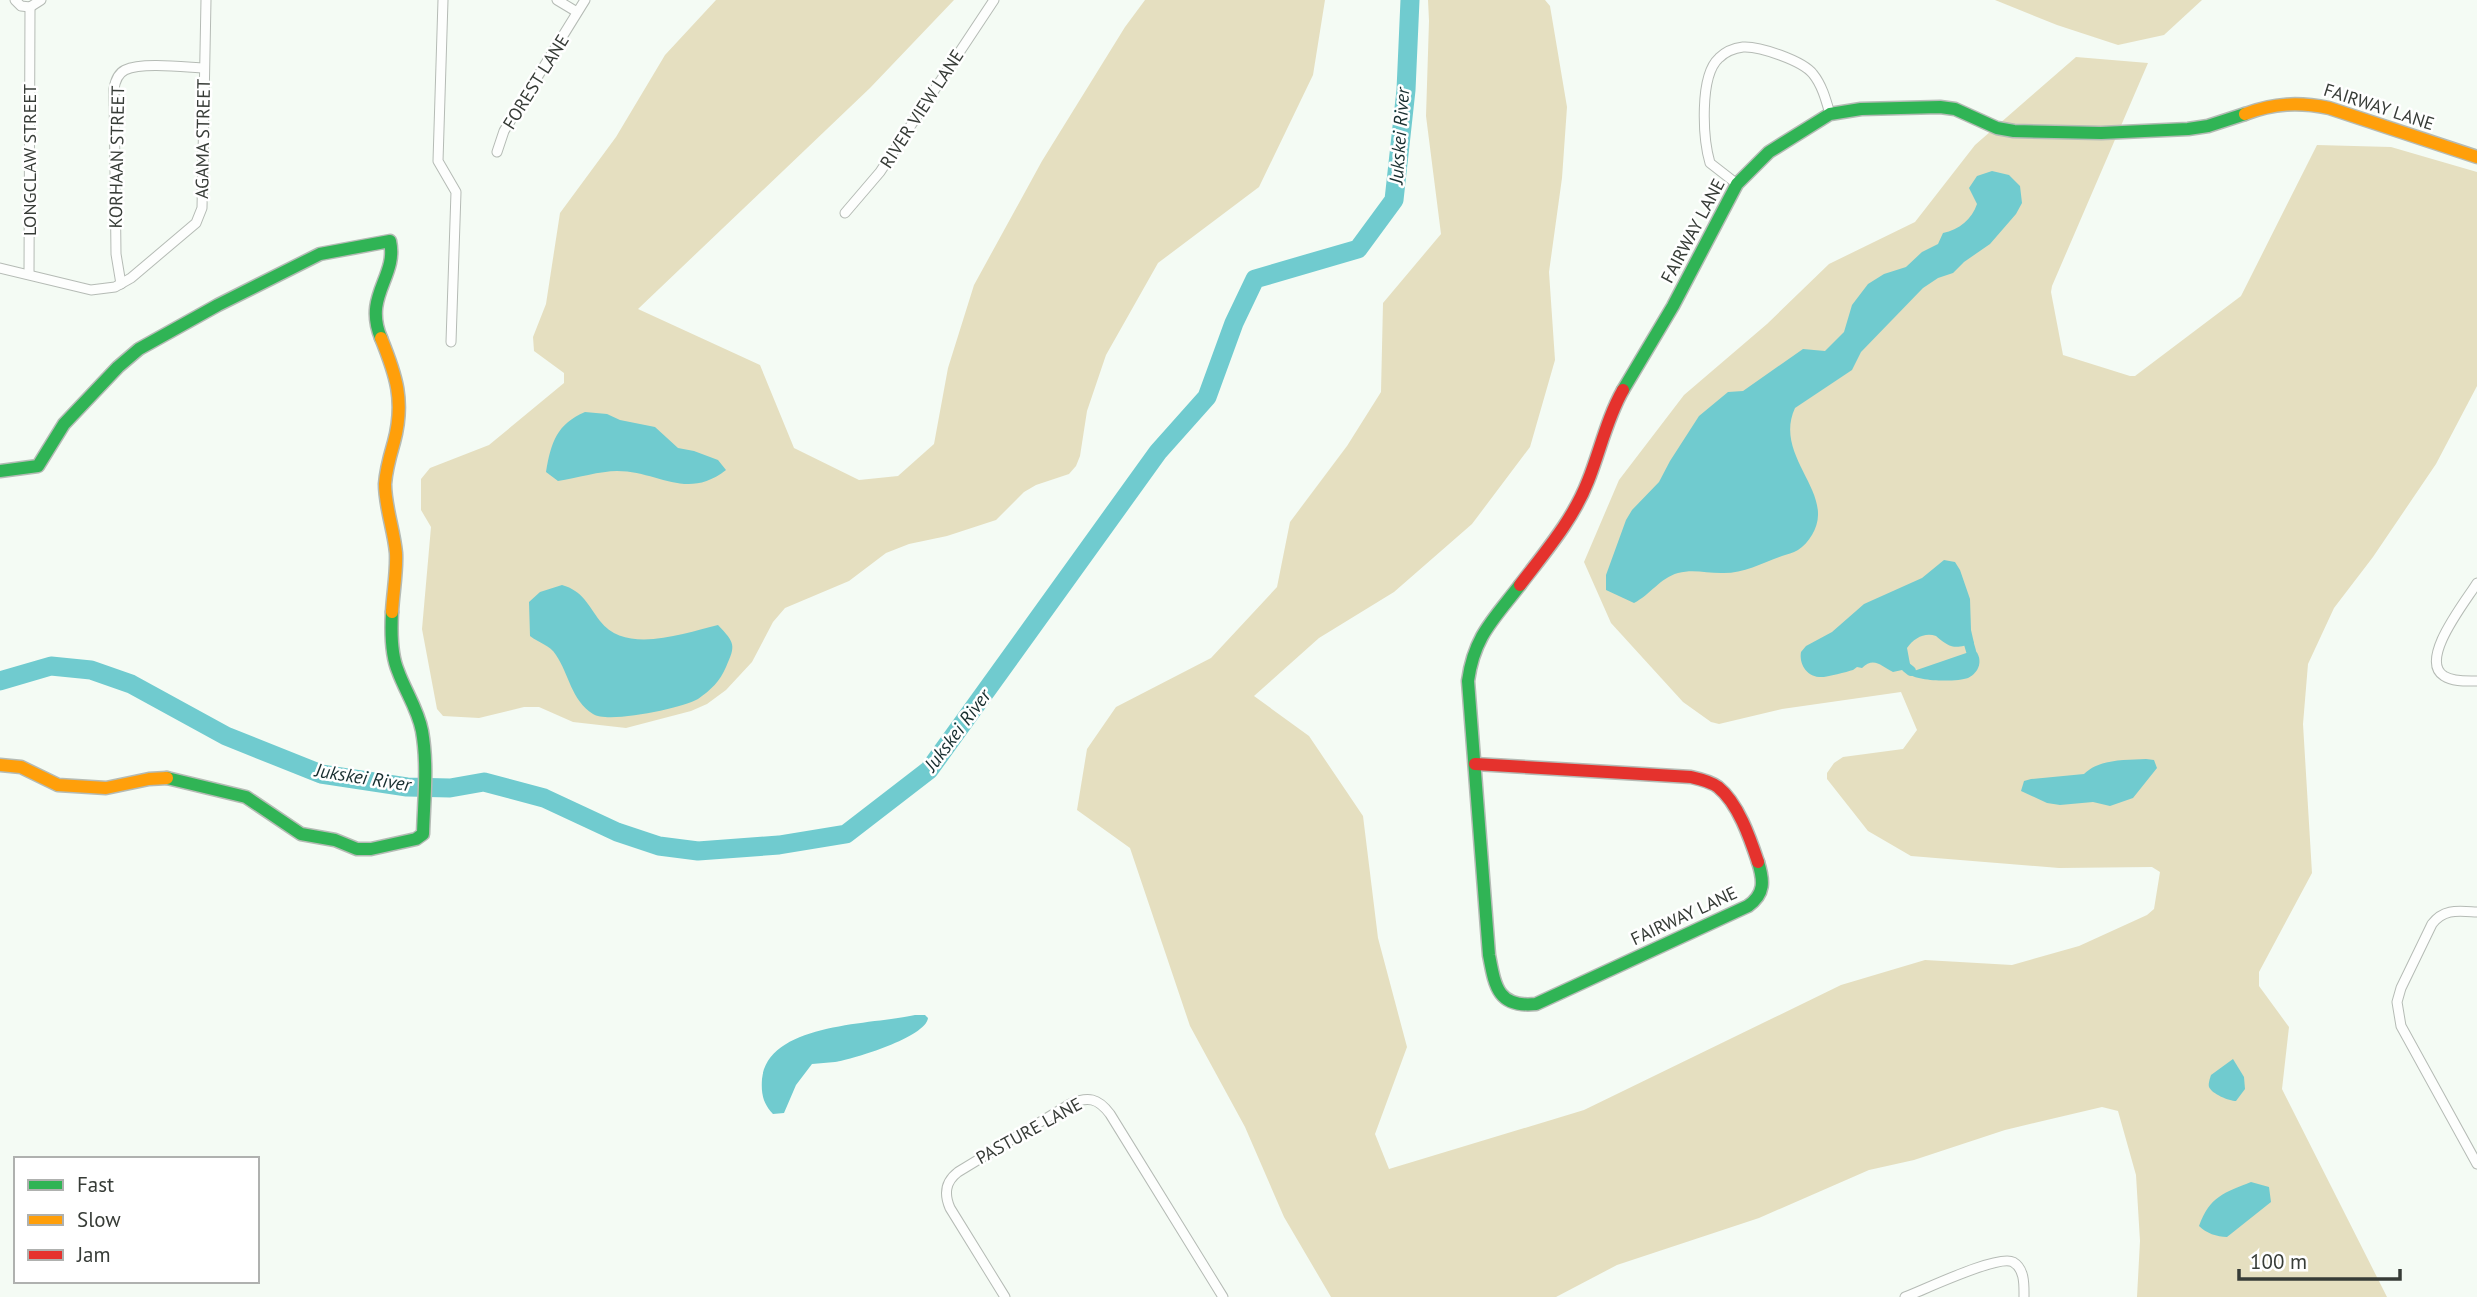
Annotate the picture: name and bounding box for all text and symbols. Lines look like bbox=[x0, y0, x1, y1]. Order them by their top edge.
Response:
street label: FOREST LANE bbox=[497, 30, 574, 133]
street label: RIVER VIEW LANE bbox=[875, 45, 968, 172]
street label: FAIRWAY LANE bbox=[2321, 78, 2437, 135]
street label: AGAMA STREET bbox=[190, 79, 215, 199]
street label: LONGCLAW STREET bbox=[18, 84, 41, 236]
street label: KORHAAN STREET bbox=[104, 85, 129, 229]
water label: Jukskei River bbox=[1384, 85, 1414, 187]
street label: FAIRWAY LANE bbox=[1655, 175, 1730, 287]
water label: Jukskei River bbox=[917, 683, 997, 777]
water label: Jukskei River bbox=[311, 757, 414, 797]
street label: FAIRWAY LANE bbox=[1627, 881, 1741, 950]
street label: PASTURE LANE bbox=[972, 1092, 1086, 1169]
legend bbox=[14, 1157, 259, 1283]
text: Fast bbox=[77, 1171, 114, 1198]
text: Slow bbox=[77, 1206, 121, 1233]
scale bar bbox=[2239, 1238, 2400, 1282]
text: Jam bbox=[76, 1241, 111, 1268]
text: 100 m bbox=[2250, 1248, 2307, 1275]

